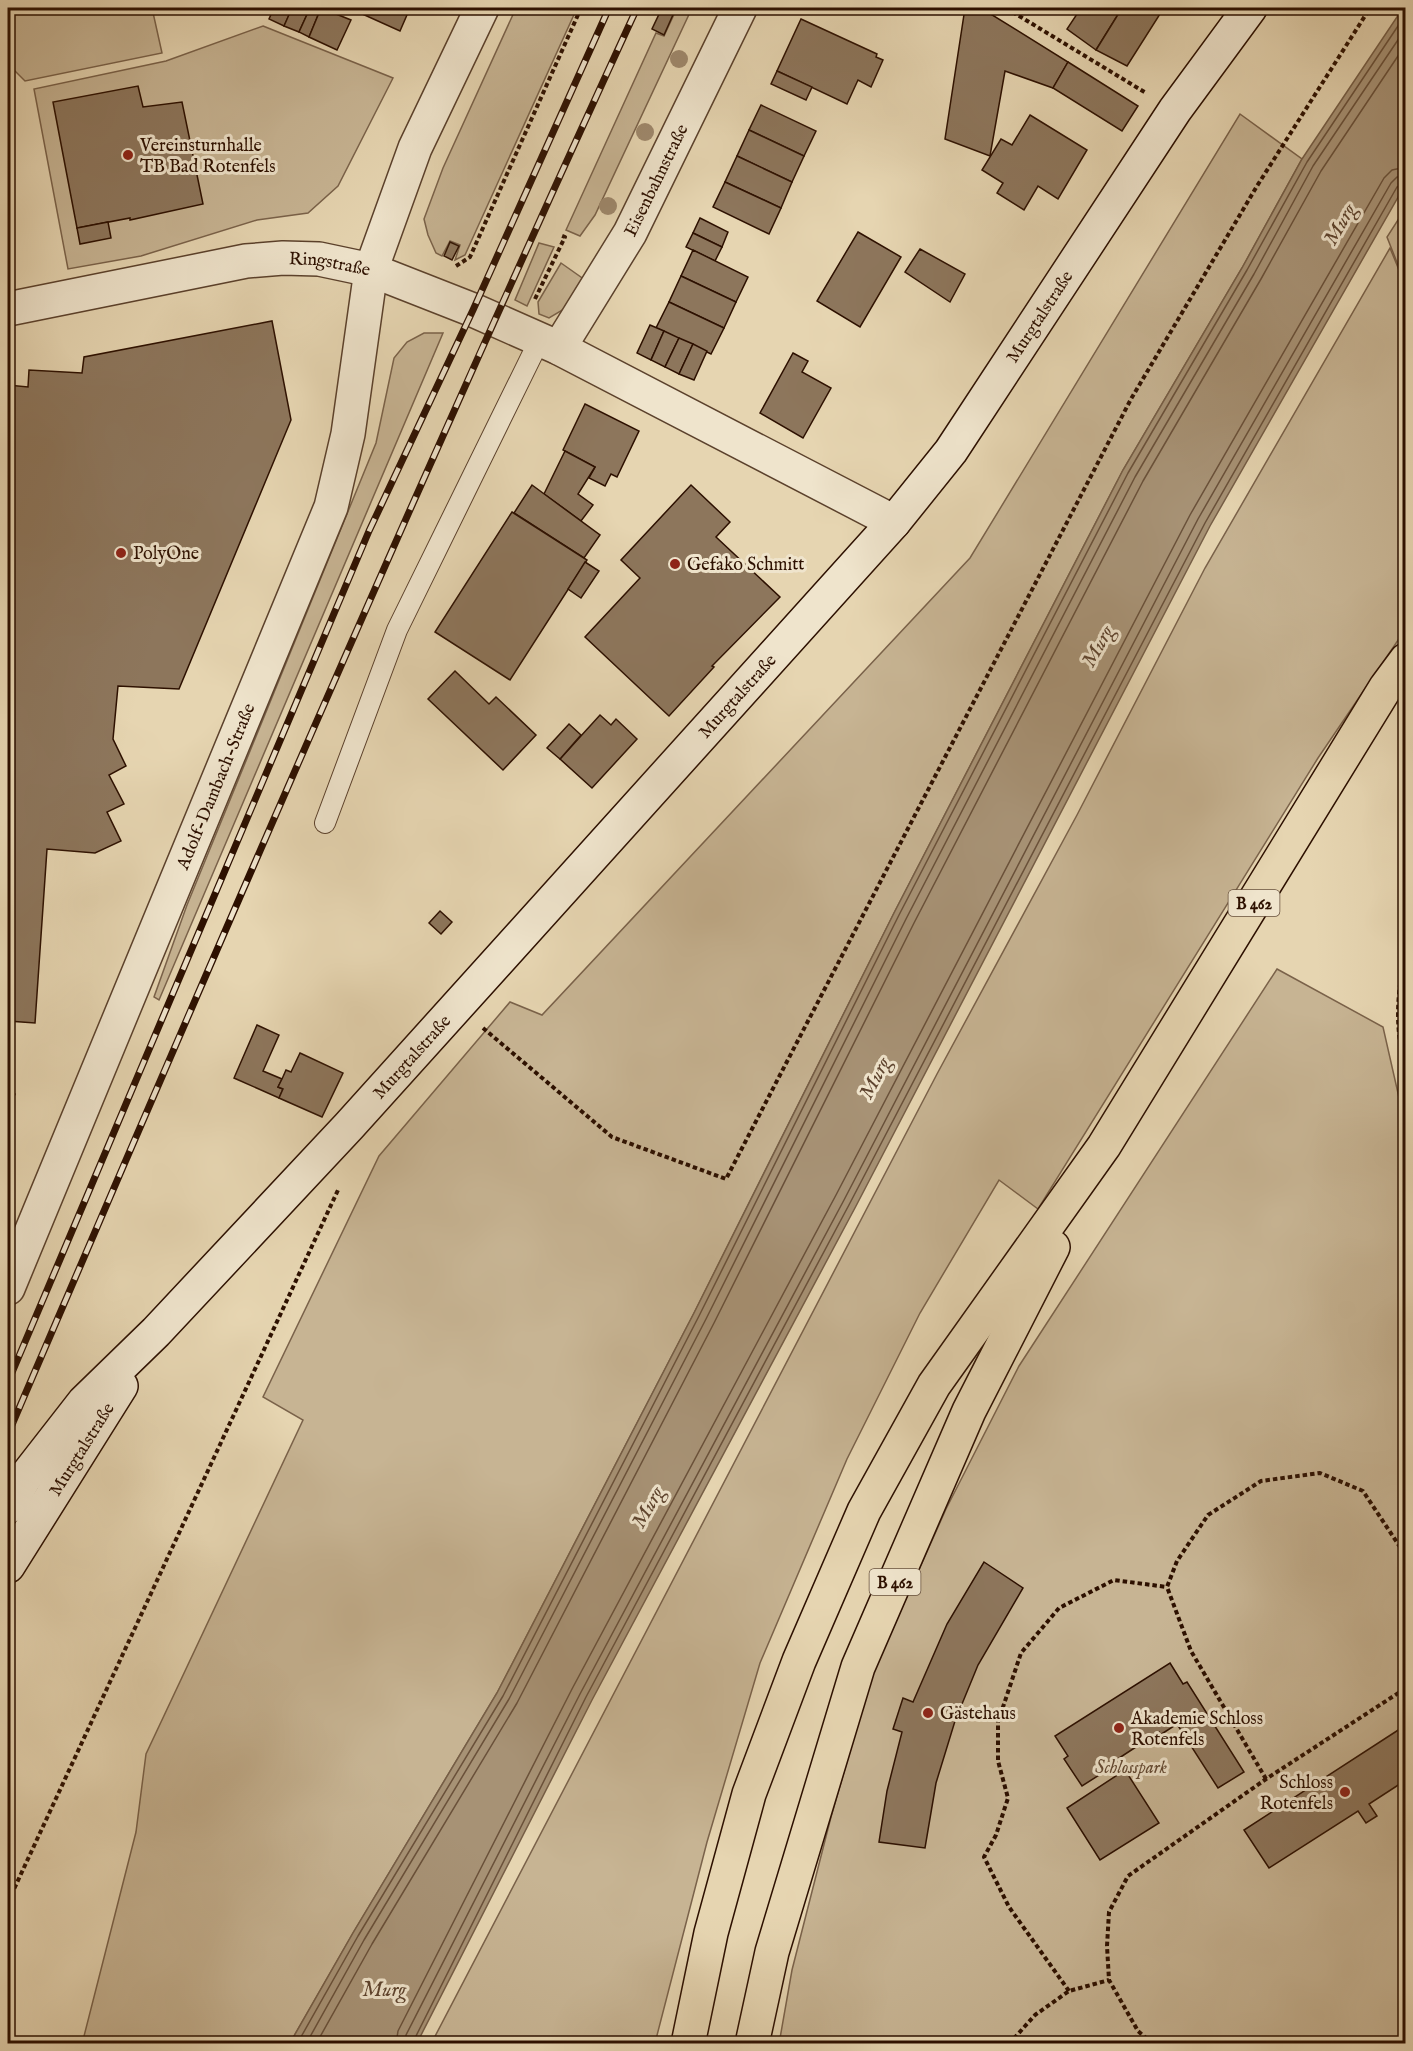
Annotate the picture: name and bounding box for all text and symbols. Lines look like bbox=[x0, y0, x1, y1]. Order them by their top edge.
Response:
street label: Eisenbahnstraße bbox=[620, 121, 694, 241]
place label: Vereinsturnhalle TB Bad Rotenfels bbox=[139, 135, 275, 179]
marker: Vereinsturnhalle TB Bad Rotenfels bbox=[121, 148, 135, 162]
water label: Murg bbox=[1319, 198, 1364, 250]
street label: Ringstraße bbox=[289, 248, 372, 283]
street label: Murgtalstraße bbox=[1002, 267, 1079, 368]
place label: PolyOne bbox=[133, 543, 199, 566]
marker: PolyOne bbox=[114, 546, 128, 560]
place label: Gefako Schmitt bbox=[687, 554, 805, 577]
marker: Gefako Schmitt bbox=[668, 557, 682, 571]
water label: Murg bbox=[1077, 620, 1121, 672]
street label: Murgtalstraße bbox=[694, 650, 782, 744]
street label: Adolf-Dambach-Straße bbox=[172, 700, 262, 874]
road number: B 462 bbox=[1228, 890, 1280, 916]
street label: Murgtalstraße bbox=[369, 1011, 457, 1105]
water label: Murg bbox=[854, 1052, 898, 1104]
street label: Murgtalstraße bbox=[45, 1399, 121, 1501]
water label: Murg bbox=[627, 1481, 671, 1533]
road number: B 462 bbox=[870, 1569, 920, 1595]
place label: Gästehaus bbox=[940, 1703, 1016, 1726]
marker: Gästehaus bbox=[921, 1706, 935, 1720]
place label: Akademie Schloss Rotenfels bbox=[1130, 1708, 1263, 1752]
marker: Akademie Schloss Rotenfels bbox=[1112, 1721, 1126, 1735]
park label: Schlosspark bbox=[1095, 1757, 1167, 1780]
place label: Schloss Rotenfels bbox=[1260, 1772, 1333, 1816]
marker: Schloss Rotenfels bbox=[1338, 1785, 1352, 1799]
water label: Murg bbox=[362, 1978, 407, 2004]

